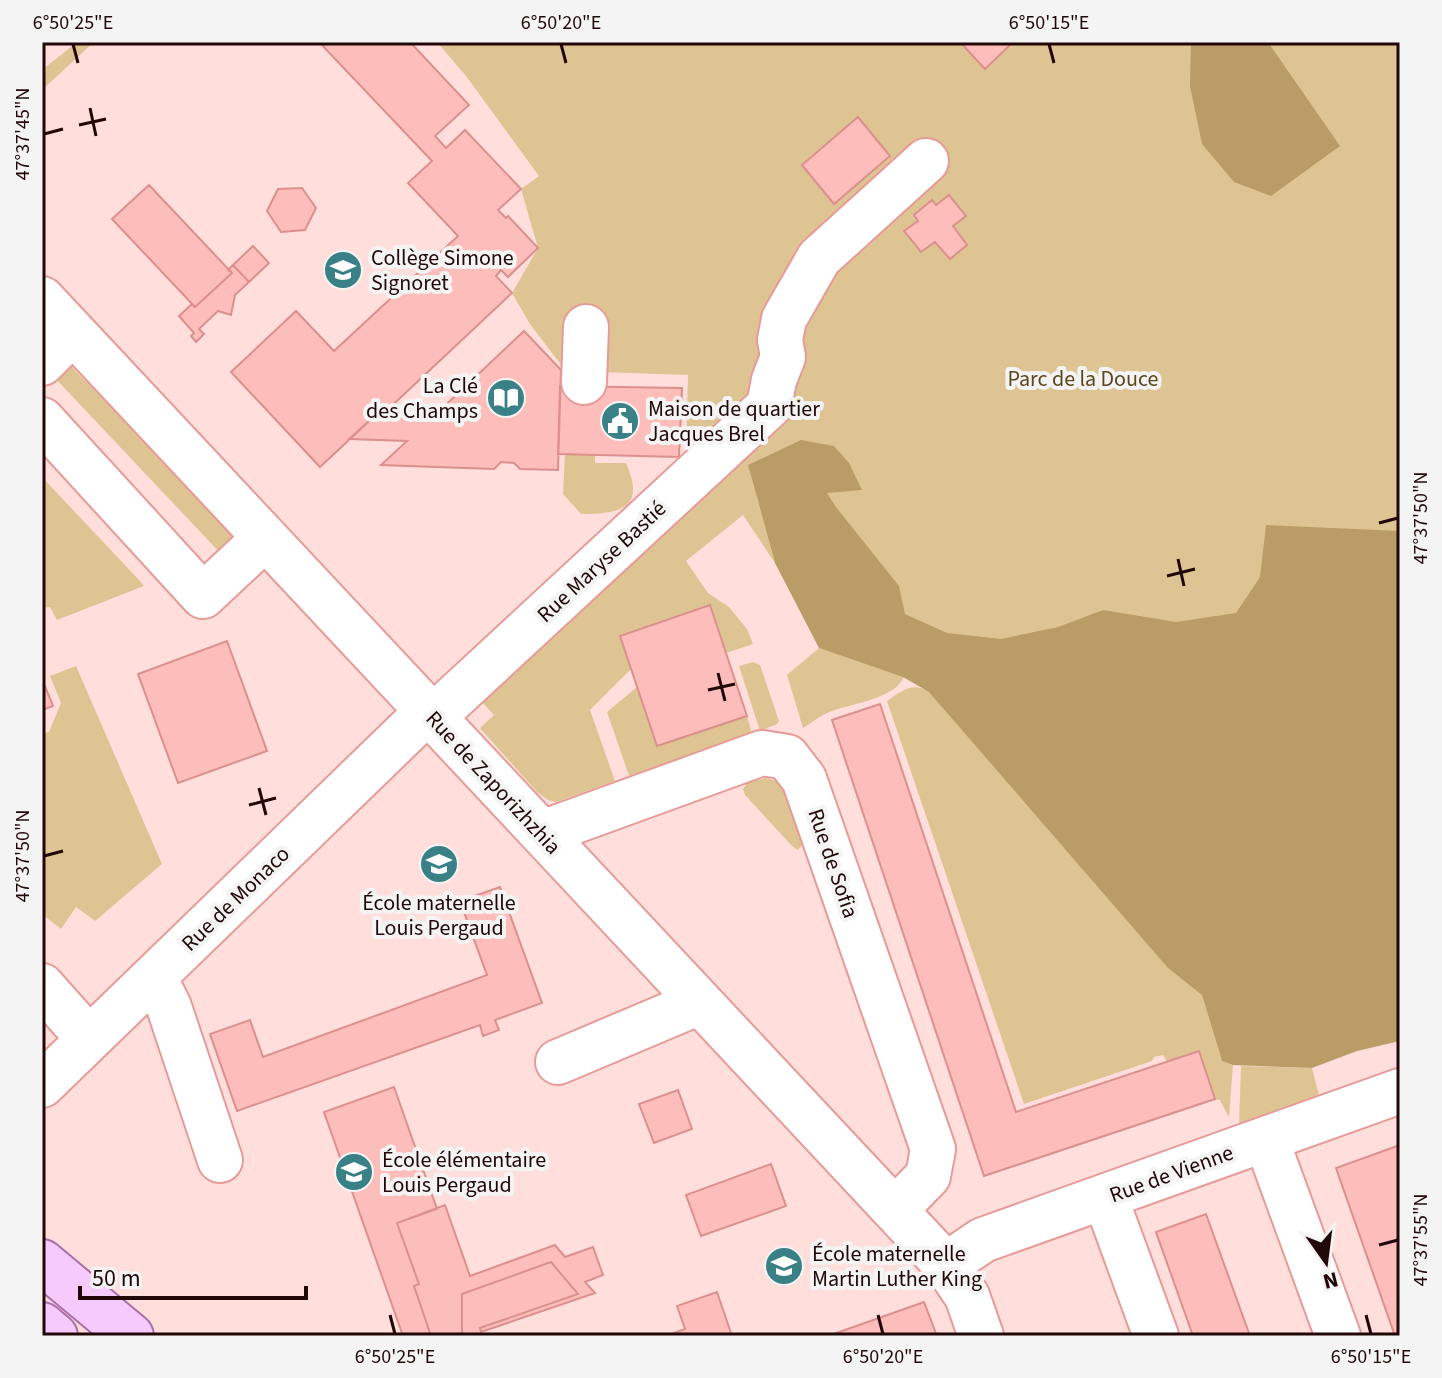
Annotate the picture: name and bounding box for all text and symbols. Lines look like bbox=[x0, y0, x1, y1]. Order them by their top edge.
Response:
text: 6°50'25"E bbox=[33, 9, 113, 37]
text: 6°50'20"E bbox=[521, 9, 601, 37]
text: 6°50'15"E bbox=[1009, 9, 1089, 37]
text: 47°37'45"N bbox=[9, 88, 37, 180]
place label: Collège Simone Signoret bbox=[371, 242, 514, 299]
school or university icon: Collège Simone Signoret bbox=[322, 249, 364, 291]
park label: Parc de la Douce bbox=[1008, 363, 1159, 395]
place label: La Clé des Champs bbox=[366, 370, 478, 427]
library icon: La Clé des Champs bbox=[485, 377, 527, 419]
place label: Maison de quartier Jacques Brel bbox=[648, 393, 820, 450]
public building icon: Maison de quartier Jacques Brel bbox=[599, 400, 641, 442]
text: 47°37'50"N bbox=[1407, 472, 1435, 564]
street label: Rue Maryse Bastié bbox=[530, 493, 674, 630]
street label: Rue de Zaporizhzhia bbox=[418, 704, 568, 862]
street label: Rue de Sofia bbox=[799, 804, 867, 922]
text: 47°37'50"N bbox=[9, 810, 37, 902]
street label: Rue de Monaco bbox=[174, 839, 297, 959]
school or university icon: École maternelle Louis Pergaud bbox=[418, 843, 460, 885]
place label: École maternelle Louis Pergaud bbox=[362, 887, 516, 944]
street label: Rue de Vienne bbox=[1105, 1137, 1238, 1211]
place label: École élémentaire Louis Pergaud bbox=[382, 1144, 546, 1201]
school or university icon: École élémentaire Louis Pergaud bbox=[333, 1151, 375, 1193]
text: 47°37'55"N bbox=[1407, 1194, 1435, 1286]
north arrow bbox=[1286, 1222, 1366, 1302]
place label: École maternelle Martin Luther King bbox=[812, 1238, 982, 1295]
school or university icon: École maternelle Martin Luther King bbox=[763, 1245, 805, 1287]
scale bar bbox=[80, 1250, 306, 1300]
text: 50 m bbox=[92, 1261, 141, 1296]
text: N bbox=[1320, 1263, 1342, 1298]
text: 6°50'25"E bbox=[355, 1343, 435, 1371]
text: 6°50'20"E bbox=[843, 1343, 923, 1371]
text: 6°50'15"E bbox=[1331, 1343, 1411, 1371]

